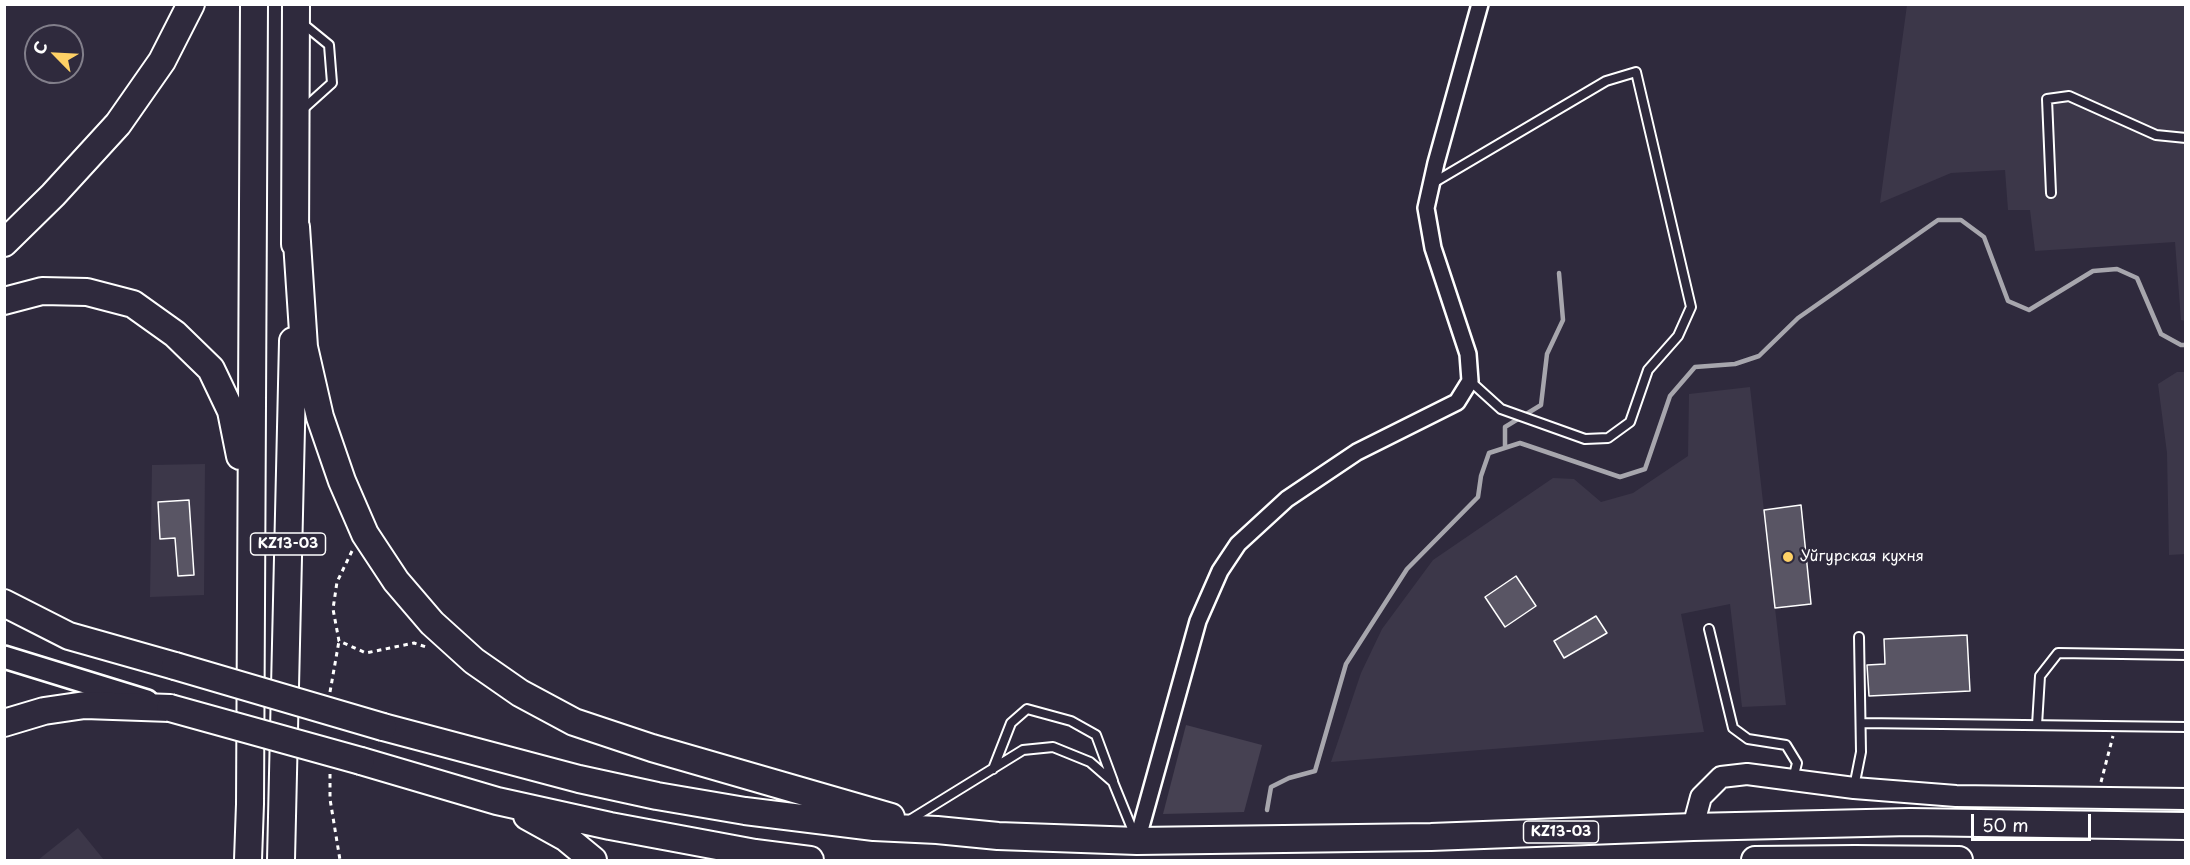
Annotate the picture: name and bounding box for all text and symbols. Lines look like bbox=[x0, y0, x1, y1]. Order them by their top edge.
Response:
north arrow bbox=[24, 24, 84, 84]
text: С bbox=[26, 37, 53, 58]
road number: KZ13-03 bbox=[250, 533, 326, 555]
place label: Уйгурская кухня bbox=[1800, 548, 1924, 566]
marker: Уйгурская кухня bbox=[1781, 550, 1795, 564]
scale bar bbox=[1974, 802, 2094, 840]
text: 50 m bbox=[1982, 811, 2029, 838]
road number: KZ13-03 bbox=[1524, 821, 1598, 843]

